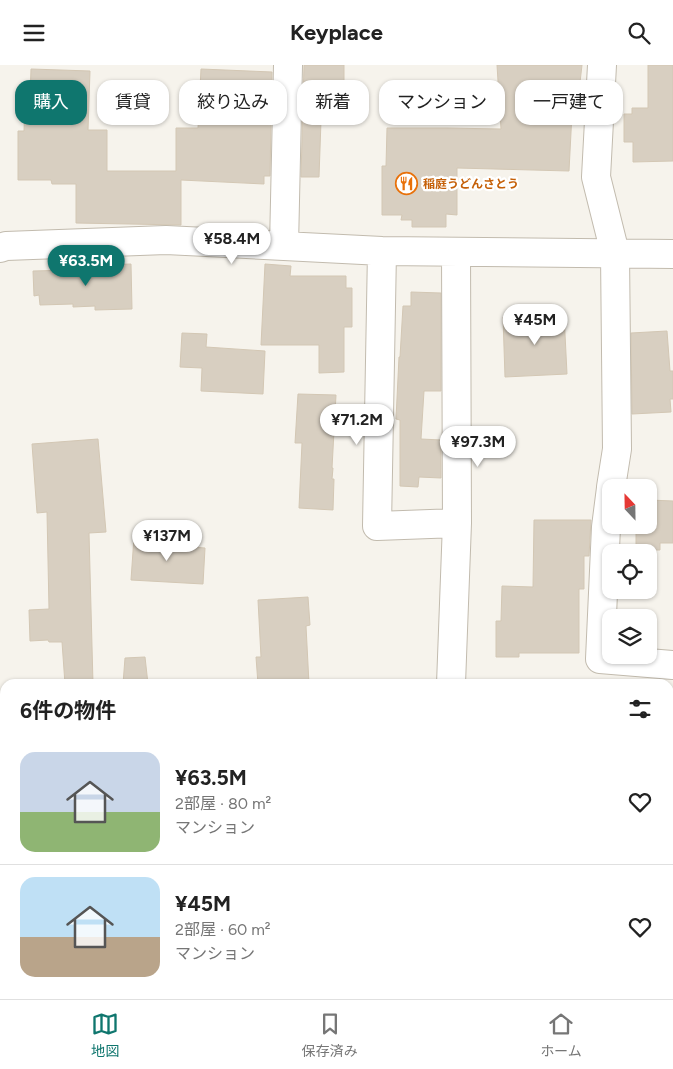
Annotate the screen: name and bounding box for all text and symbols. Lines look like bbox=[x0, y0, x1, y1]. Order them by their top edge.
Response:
icon: menu bbox=[20, 19, 48, 47]
text: Keyplace bbox=[290, 19, 383, 46]
icon: search bbox=[625, 19, 653, 47]
chip: 購入 bbox=[15, 80, 87, 125]
chip: 賃貸 bbox=[97, 80, 169, 125]
chip: 絞り込み bbox=[179, 80, 287, 125]
chip: 新着 bbox=[297, 80, 369, 125]
chip: マンション bbox=[379, 80, 505, 125]
chip: 一戸建て bbox=[515, 80, 623, 125]
restaurant icon: 稲庭うどんさとう bbox=[395, 172, 419, 196]
place label: 稲庭うどんさとう bbox=[423, 177, 519, 191]
pin: ¥58.4M bbox=[191, 223, 273, 265]
text: ¥58.4M bbox=[204, 229, 260, 248]
pin: ¥63.5M bbox=[45, 245, 127, 287]
text: ¥63.5M bbox=[59, 251, 113, 270]
pin: ¥45M bbox=[505, 303, 565, 346]
text: ¥45M bbox=[514, 310, 556, 329]
pin: ¥71.2M bbox=[316, 403, 398, 446]
text: ¥71.2M bbox=[331, 410, 383, 429]
pin: ¥97.3M bbox=[437, 425, 519, 468]
text: ¥97.3M bbox=[451, 432, 505, 451]
north arrow bbox=[602, 479, 658, 534]
map controls bbox=[602, 479, 657, 664]
pin: ¥137M bbox=[132, 519, 202, 562]
text: ¥137M bbox=[143, 526, 191, 545]
button: locate bbox=[602, 544, 657, 599]
button: layers bbox=[602, 609, 657, 664]
icon: filters bbox=[626, 695, 654, 723]
text: 6件の物件 bbox=[20, 698, 116, 723]
text: ¥63.5M bbox=[175, 765, 247, 790]
icon: home bbox=[60, 772, 120, 832]
icon: heart bbox=[626, 788, 654, 816]
text: 2部屋 · 80 m² bbox=[175, 794, 271, 813]
text: マンション bbox=[175, 818, 255, 837]
text: ¥45M bbox=[175, 891, 231, 916]
icon: home bbox=[60, 897, 120, 957]
icon: heart bbox=[626, 913, 654, 941]
text: 2部屋 · 60 m² bbox=[175, 920, 271, 939]
text: マンション bbox=[175, 944, 255, 963]
tab: 地図 bbox=[91, 1010, 119, 1060]
tab: 保存済み bbox=[302, 1010, 358, 1060]
tab: ホーム bbox=[540, 1010, 582, 1060]

